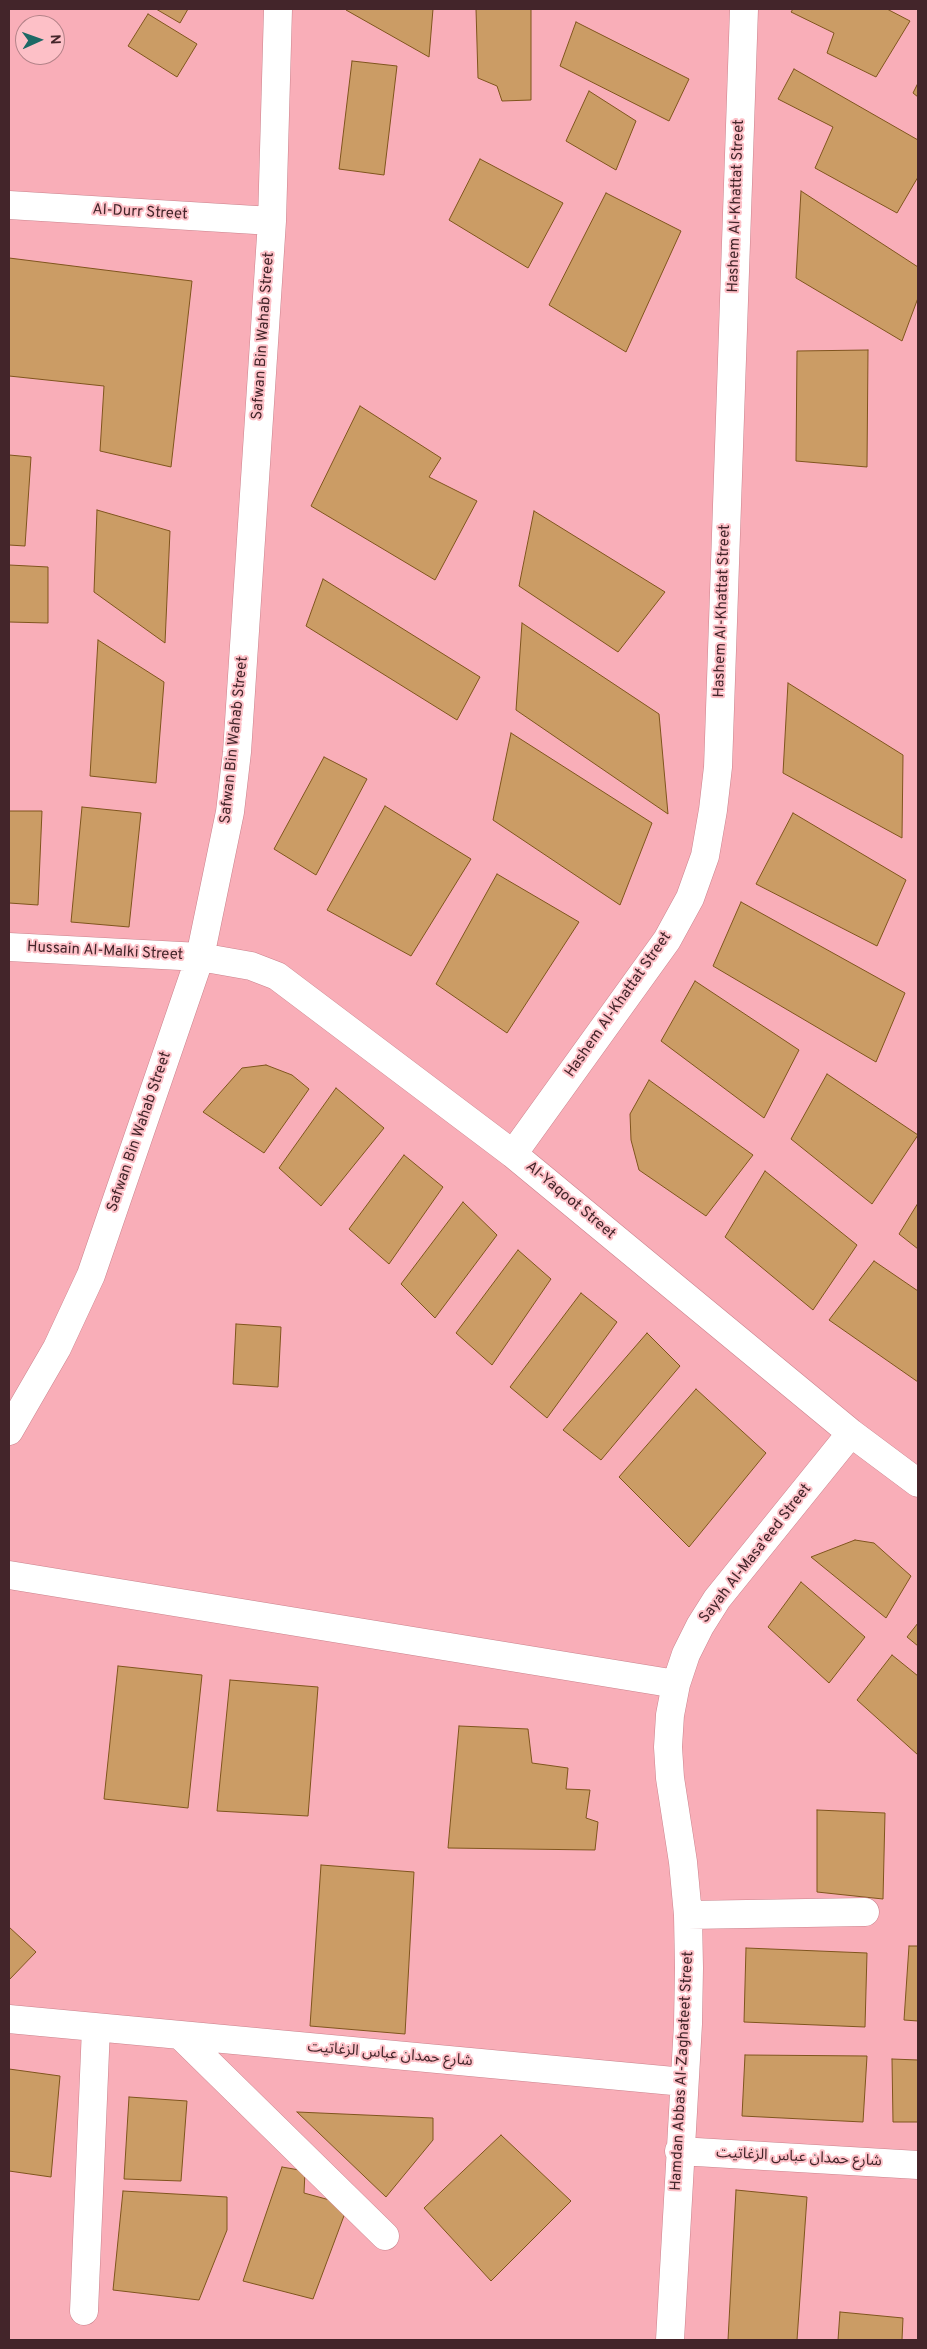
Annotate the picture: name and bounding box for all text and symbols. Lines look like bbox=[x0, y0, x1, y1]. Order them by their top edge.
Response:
north arrow bbox=[15, 15, 65, 65]
text: N bbox=[46, 34, 63, 45]
street label: Hashem Al-Khattat Street bbox=[725, 119, 749, 293]
street label: Al-Durr Street bbox=[92, 202, 188, 224]
street label: Safwan Bin Wahab Street bbox=[249, 251, 279, 421]
street label: Hashem Al-Khattat Street bbox=[711, 524, 735, 698]
street label: Safwan Bin Wahab Street bbox=[217, 655, 253, 825]
street label: Hashem Al-Khattat Street bbox=[562, 929, 676, 1081]
street label: Hussain Al-Malki Street bbox=[26, 939, 184, 965]
street label: Safwan Bin Wahab Street bbox=[104, 1050, 176, 1214]
street label: Al-Yaqoot Street bbox=[521, 1158, 619, 1244]
street label: Sayah Al-Masa'eed Street bbox=[696, 1481, 816, 1627]
street label: Hamdan Abbas Al-Zaghateet Street bbox=[668, 1951, 698, 2191]
street label: شارع حمدان عباس الزغاتيت bbox=[307, 2039, 473, 2071]
street label: شارع حمدان عباس الزغاتيت bbox=[716, 2145, 882, 2171]

